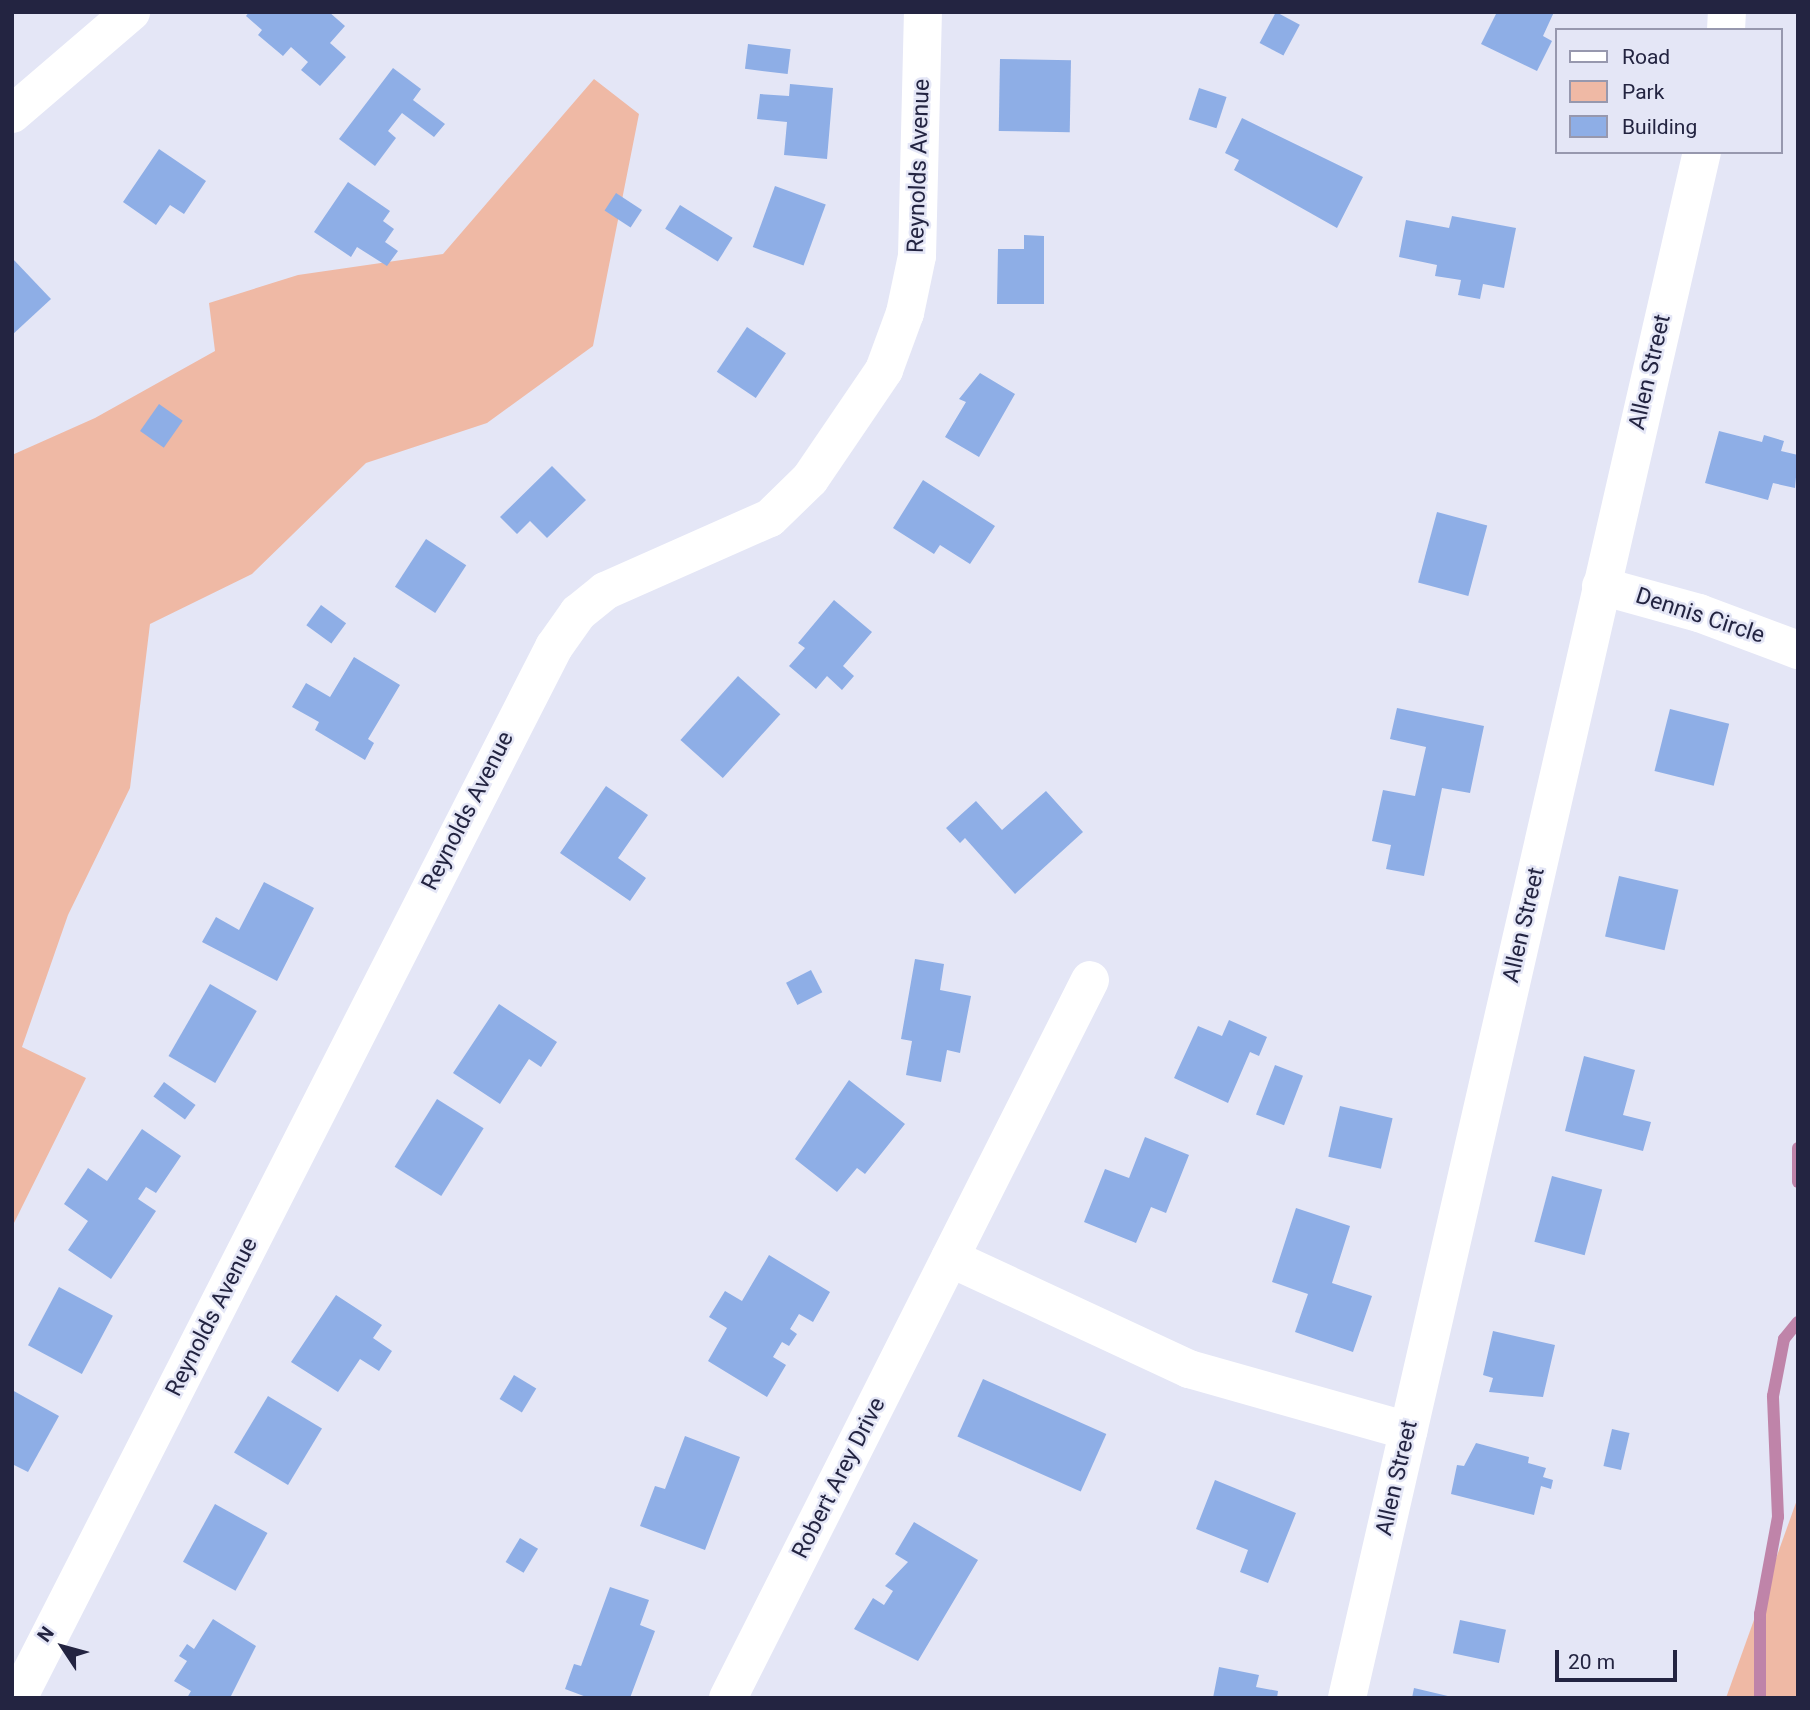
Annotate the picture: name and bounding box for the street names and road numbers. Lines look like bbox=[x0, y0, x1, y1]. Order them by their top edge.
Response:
street label: Reynolds Avenue bbox=[902, 78, 936, 254]
street label: Allen Street bbox=[1623, 312, 1677, 432]
street label: Dennis Circle bbox=[1632, 582, 1768, 650]
street label: Reynolds Avenue bbox=[416, 727, 520, 895]
street label: Allen Street bbox=[1497, 865, 1551, 985]
street label: Reynolds Avenue bbox=[160, 1233, 264, 1401]
street label: Robert Arey Drive bbox=[787, 1393, 891, 1563]
street label: Allen Street bbox=[1370, 1418, 1424, 1538]

